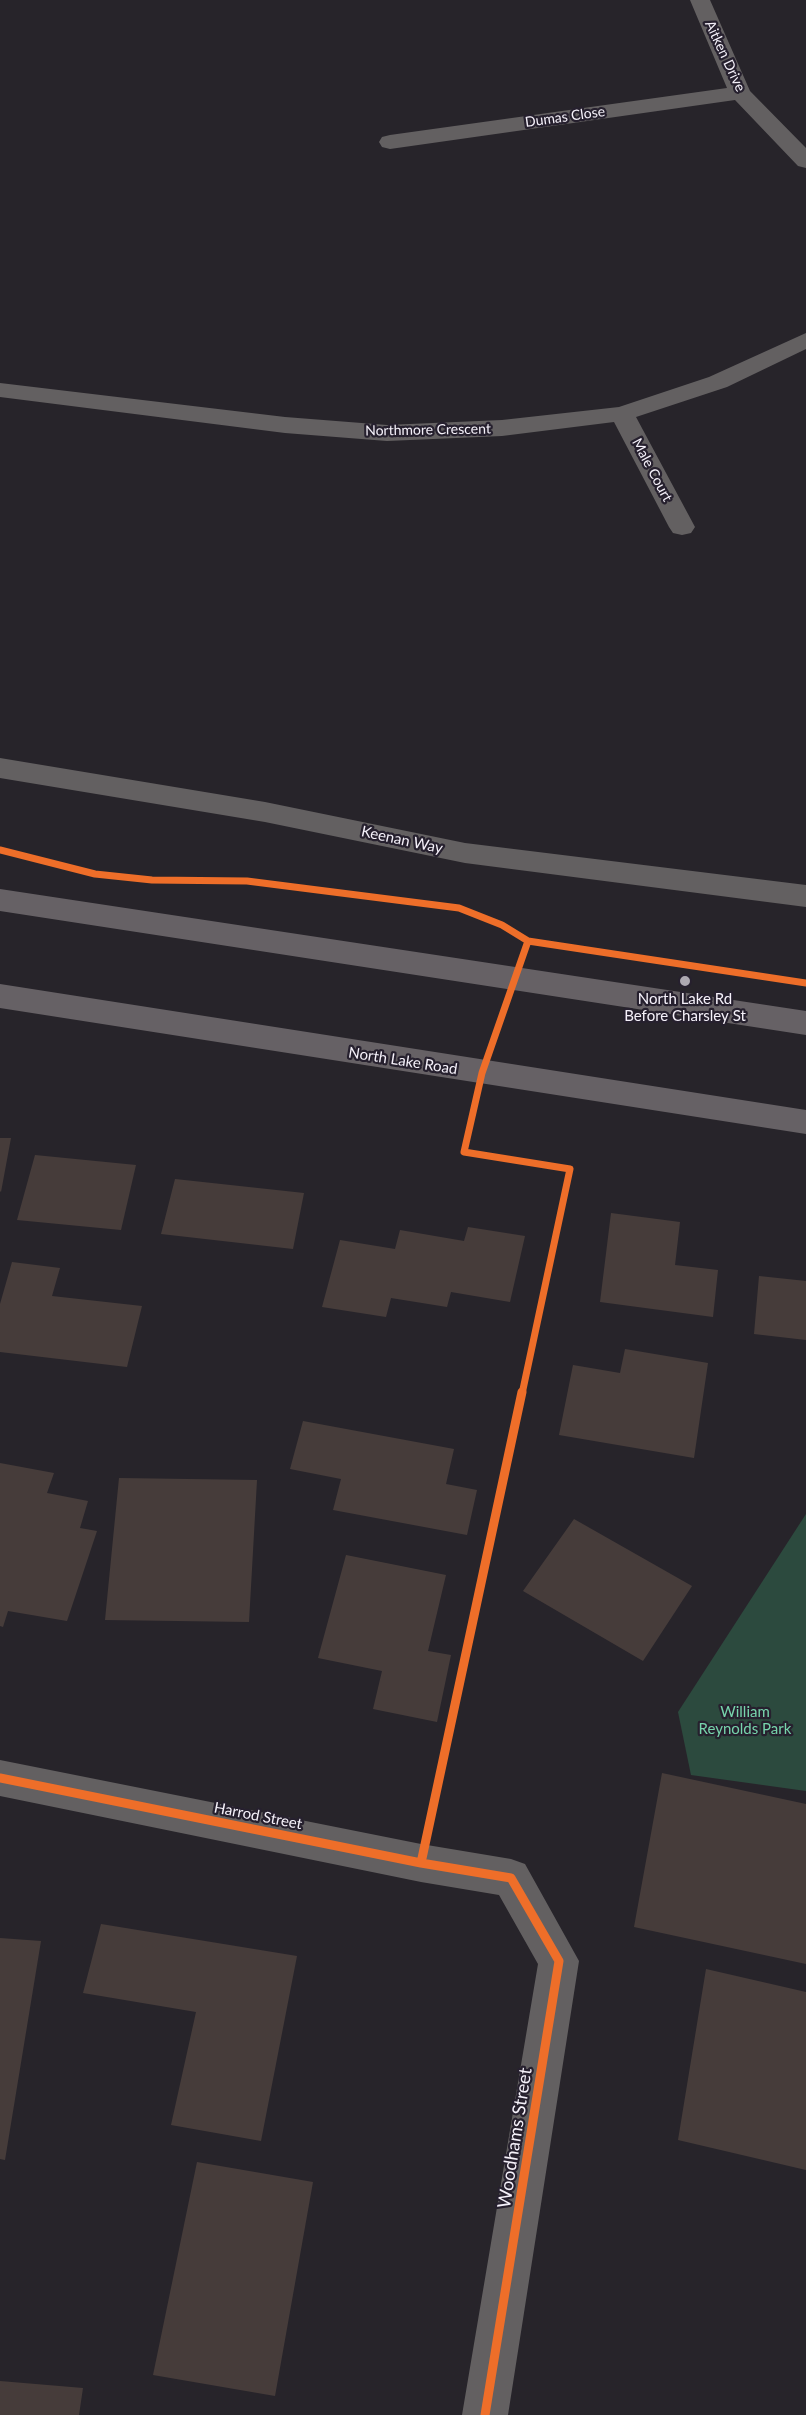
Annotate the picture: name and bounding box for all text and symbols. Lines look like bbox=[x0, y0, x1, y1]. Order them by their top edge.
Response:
street label: Aitken Drive bbox=[701, 18, 749, 94]
street label: Dumas Close bbox=[524, 103, 606, 131]
street label: Northmore Crescent bbox=[365, 421, 491, 439]
street label: Male Court bbox=[628, 436, 676, 504]
street label: Keenan Way bbox=[360, 823, 444, 857]
marker: North Lake Rd Before Charsley St bbox=[678, 974, 692, 988]
place label: North Lake Rd Before Charsley St bbox=[624, 990, 746, 1025]
street label: North Lake Road bbox=[347, 1043, 459, 1079]
park label: William Reynolds Park bbox=[699, 1703, 791, 1738]
street label: Harrod Street bbox=[212, 1799, 304, 1833]
street label: Woodhams Street bbox=[493, 2066, 537, 2210]

